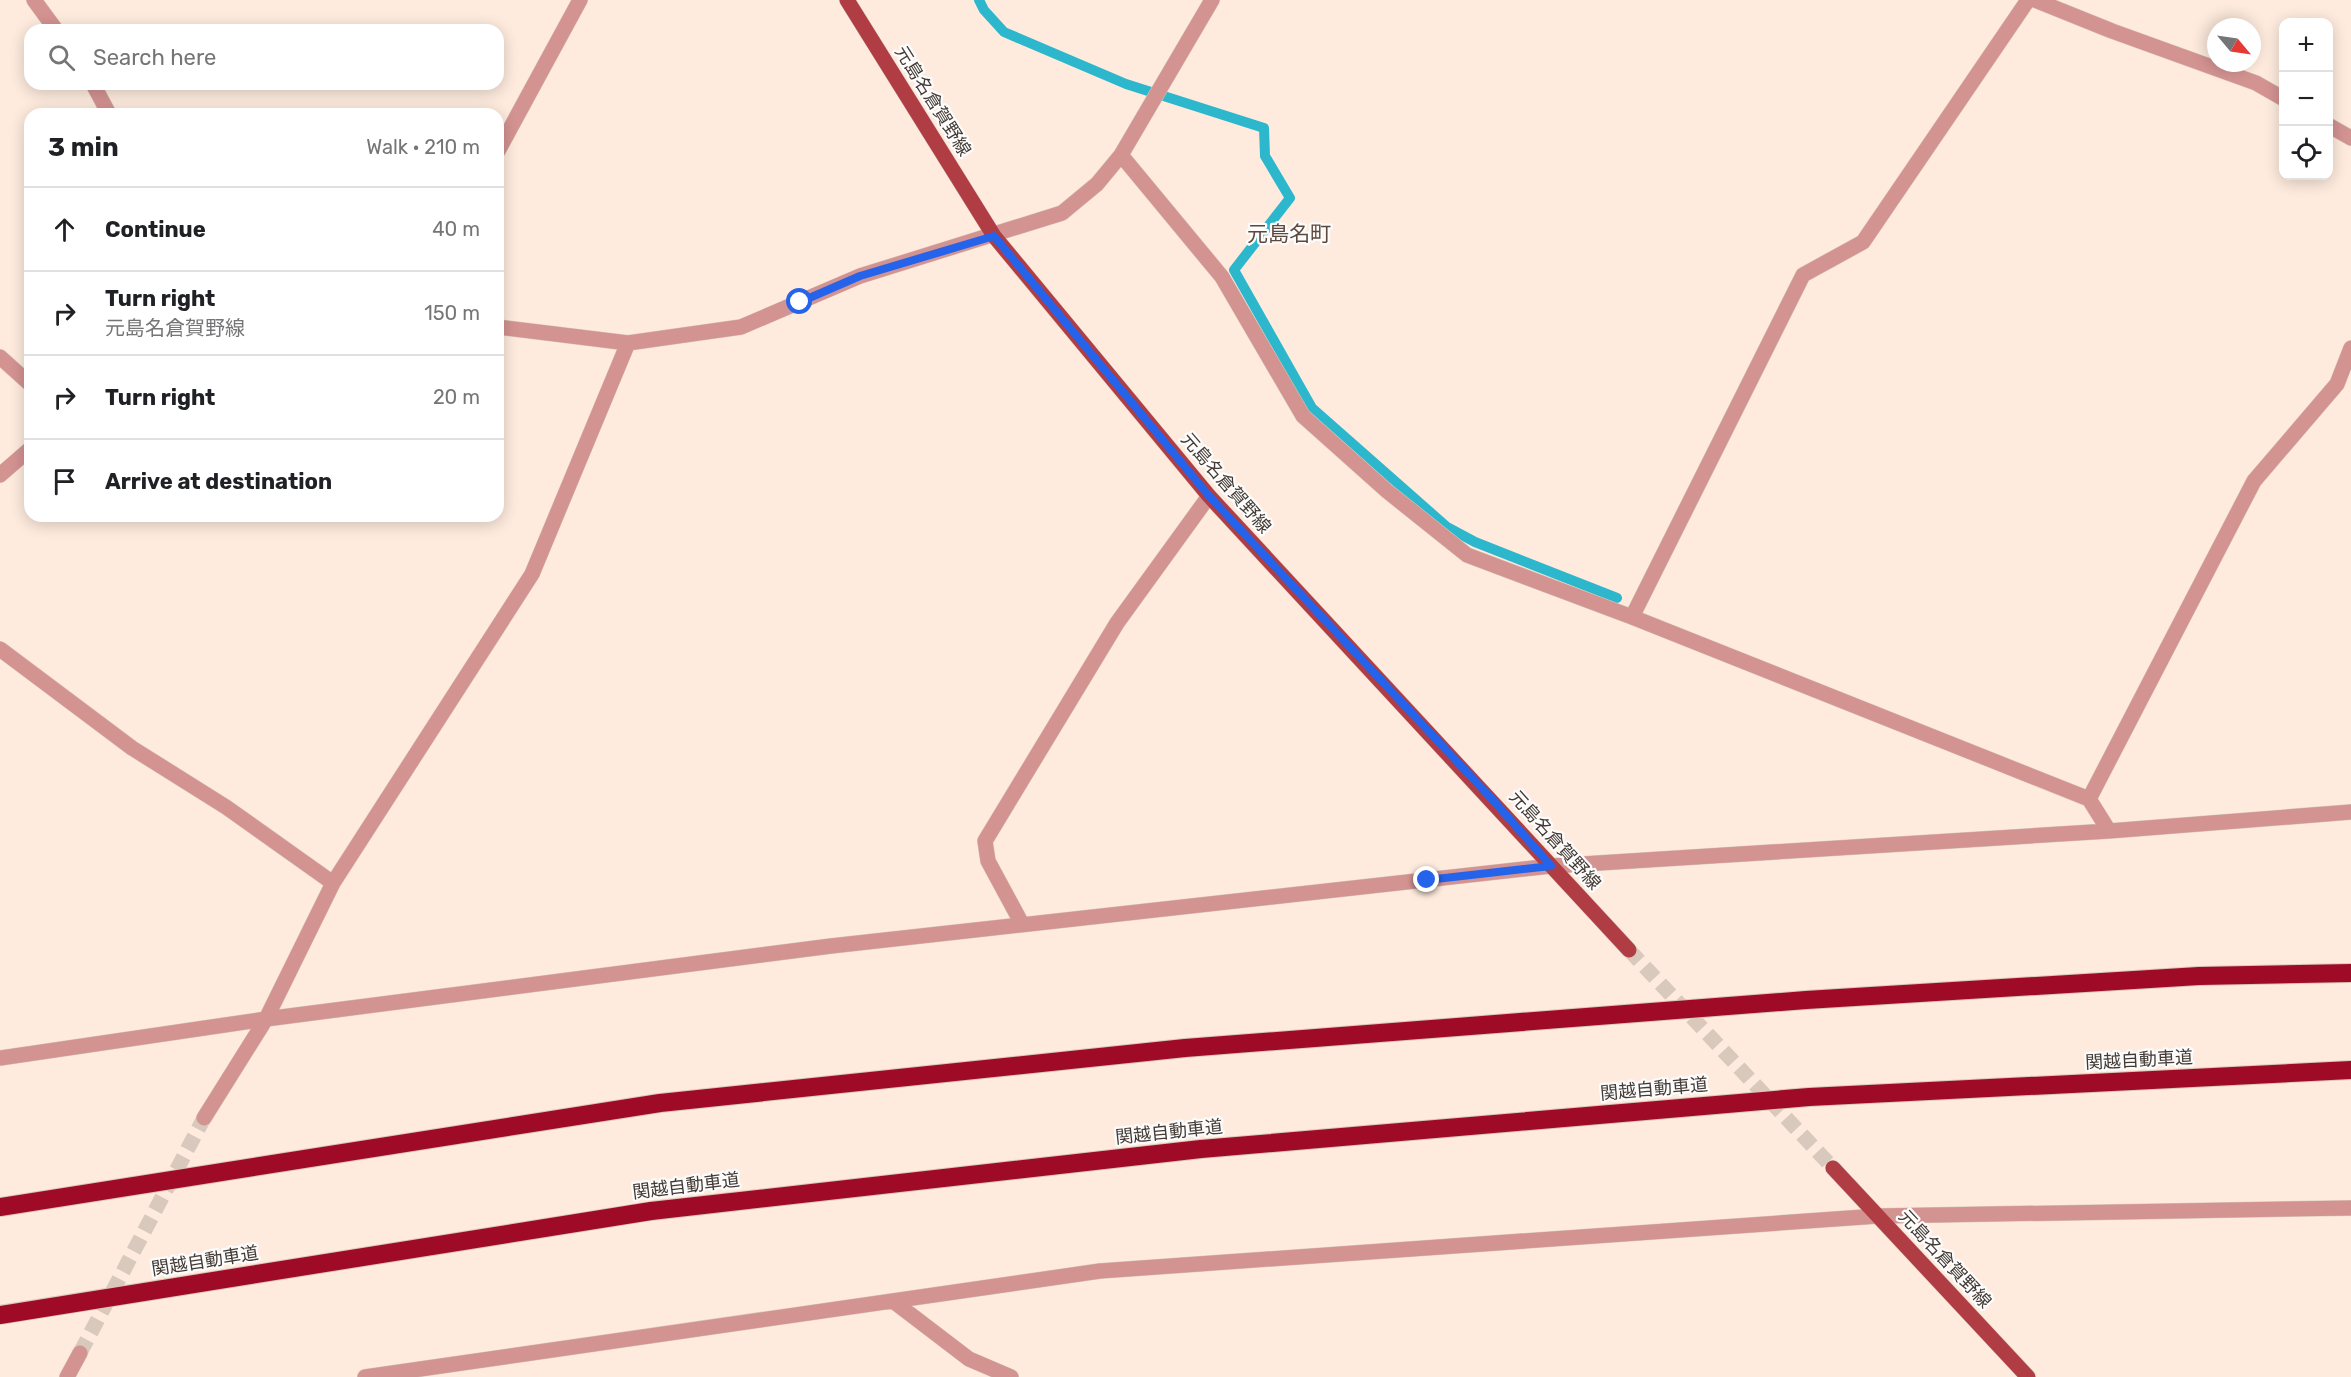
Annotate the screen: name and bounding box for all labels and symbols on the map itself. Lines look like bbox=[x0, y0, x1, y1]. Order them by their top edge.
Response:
north arrow bbox=[2207, 18, 2261, 72]
street label: 元島名倉賀野線 bbox=[890, 42, 976, 160]
district label: 元島名町 bbox=[1247, 221, 1331, 246]
route start bbox=[786, 288, 812, 314]
street label: 元島名倉賀野線 bbox=[1176, 428, 1276, 538]
street label: 元島名倉賀野線 bbox=[1505, 786, 1605, 894]
route end bbox=[1413, 866, 1439, 892]
street label: 関越自動車道 bbox=[2084, 1046, 2194, 1074]
street label: 関越自動車道 bbox=[1599, 1073, 1709, 1105]
street label: 関越自動車道 bbox=[1114, 1115, 1224, 1149]
street label: 関越自動車道 bbox=[631, 1169, 741, 1203]
street label: 元島名倉賀野線 bbox=[1894, 1205, 1996, 1313]
street label: 関越自動車道 bbox=[150, 1242, 260, 1280]

